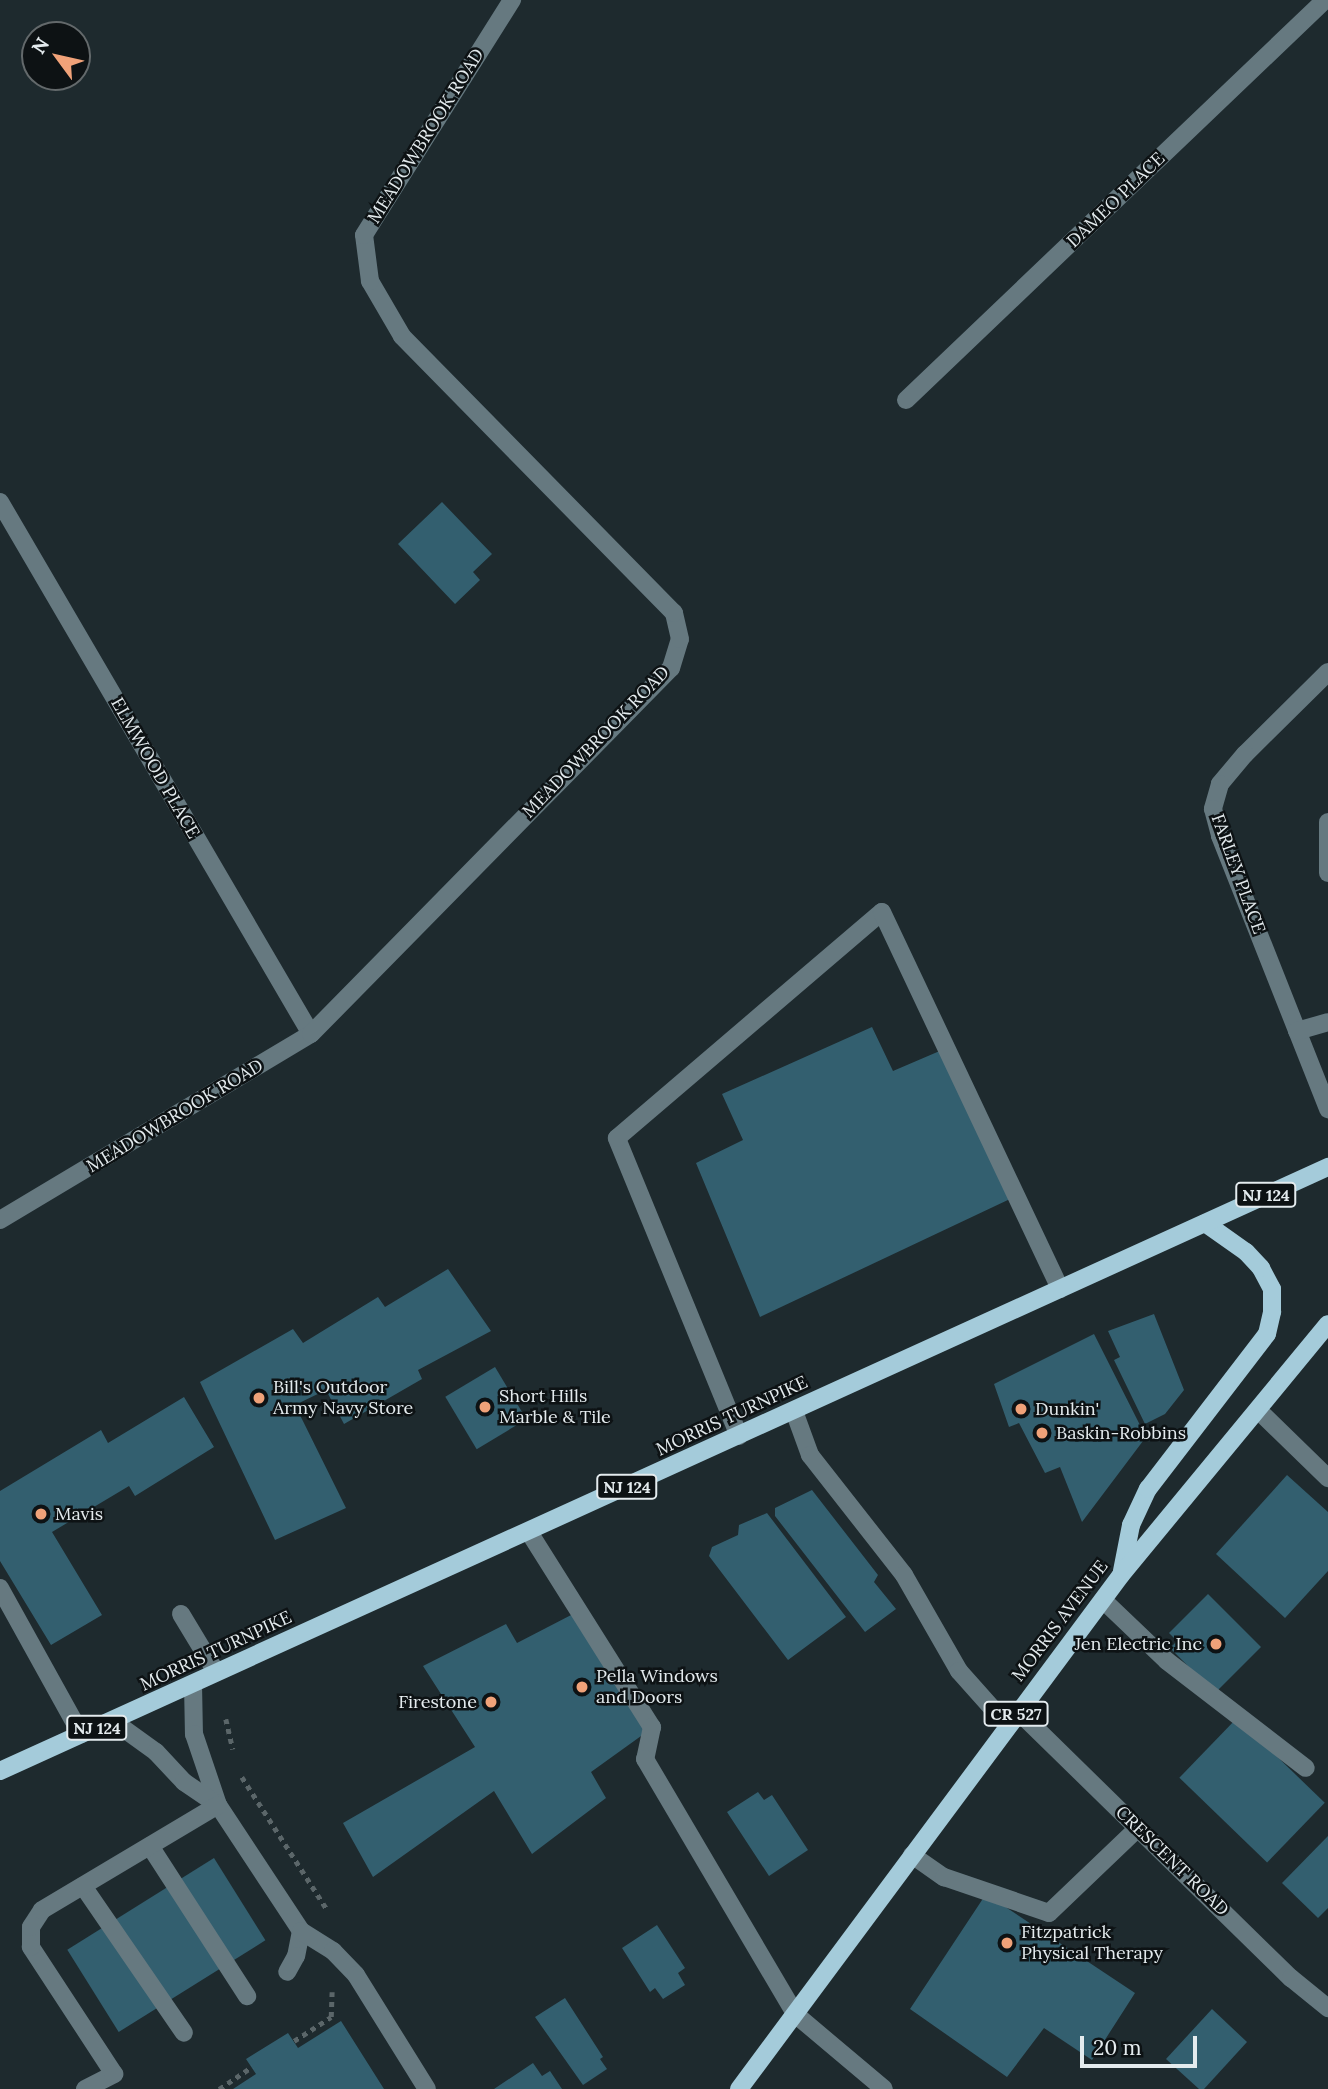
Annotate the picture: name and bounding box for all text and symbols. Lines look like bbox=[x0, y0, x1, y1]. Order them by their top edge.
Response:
north arrow bbox=[21, 21, 91, 91]
text: N bbox=[26, 33, 54, 58]
street label: MEADOWBROOK ROAD bbox=[363, 45, 489, 227]
street label: DAMEO PLACE bbox=[1063, 148, 1169, 252]
street label: MEADOWBROOK ROAD bbox=[518, 662, 674, 822]
street label: ELMWOOD PLACE bbox=[106, 694, 204, 842]
street label: FARLEY PLACE bbox=[1206, 811, 1270, 937]
street label: MEADOWBROOK ROAD bbox=[83, 1055, 267, 1177]
road number: NJ 124 bbox=[1234, 1182, 1298, 1208]
street label: MORRIS TURNPIKE bbox=[653, 1371, 811, 1461]
place label: Bill's Outdoor Army Navy Store bbox=[273, 1377, 413, 1420]
place label: Short Hills Marble & Tile bbox=[499, 1386, 611, 1428]
marker: Bill's Outdoor Army Navy Store bbox=[251, 1390, 267, 1406]
place label: Dunkin' bbox=[1035, 1398, 1099, 1420]
marker: Short Hills Marble & Tile bbox=[477, 1399, 493, 1415]
marker: Dunkin' bbox=[1013, 1401, 1029, 1417]
place label: Baskin-Robbins bbox=[1056, 1422, 1186, 1444]
marker: Baskin-Robbins bbox=[1034, 1425, 1050, 1441]
road number: NJ 124 bbox=[596, 1474, 658, 1499]
place label: Mavis bbox=[55, 1503, 103, 1525]
marker: Mavis bbox=[33, 1506, 49, 1522]
street label: MORRIS AVENUE bbox=[1007, 1556, 1113, 1686]
street label: MORRIS TURNPIKE bbox=[137, 1606, 295, 1696]
place label: Jen Electric Inc bbox=[1074, 1633, 1202, 1655]
marker: Jen Electric Inc bbox=[1208, 1636, 1224, 1652]
place label: Pella Windows and Doors bbox=[596, 1666, 718, 1708]
marker: Pella Windows and Doors bbox=[574, 1679, 590, 1695]
place label: Firestone bbox=[398, 1691, 477, 1713]
marker: Firestone bbox=[483, 1694, 499, 1710]
road number: CR 527 bbox=[983, 1702, 1049, 1726]
road number: NJ 124 bbox=[66, 1716, 128, 1740]
street label: CRESCENT ROAD bbox=[1111, 1801, 1233, 1921]
place label: Fitzpatrick Physical Therapy bbox=[1021, 1922, 1163, 1965]
marker: Fitzpatrick Physical Therapy bbox=[999, 1935, 1015, 1951]
scale bar bbox=[1083, 2022, 1200, 2066]
text: 20 m bbox=[1093, 2034, 1142, 2061]

